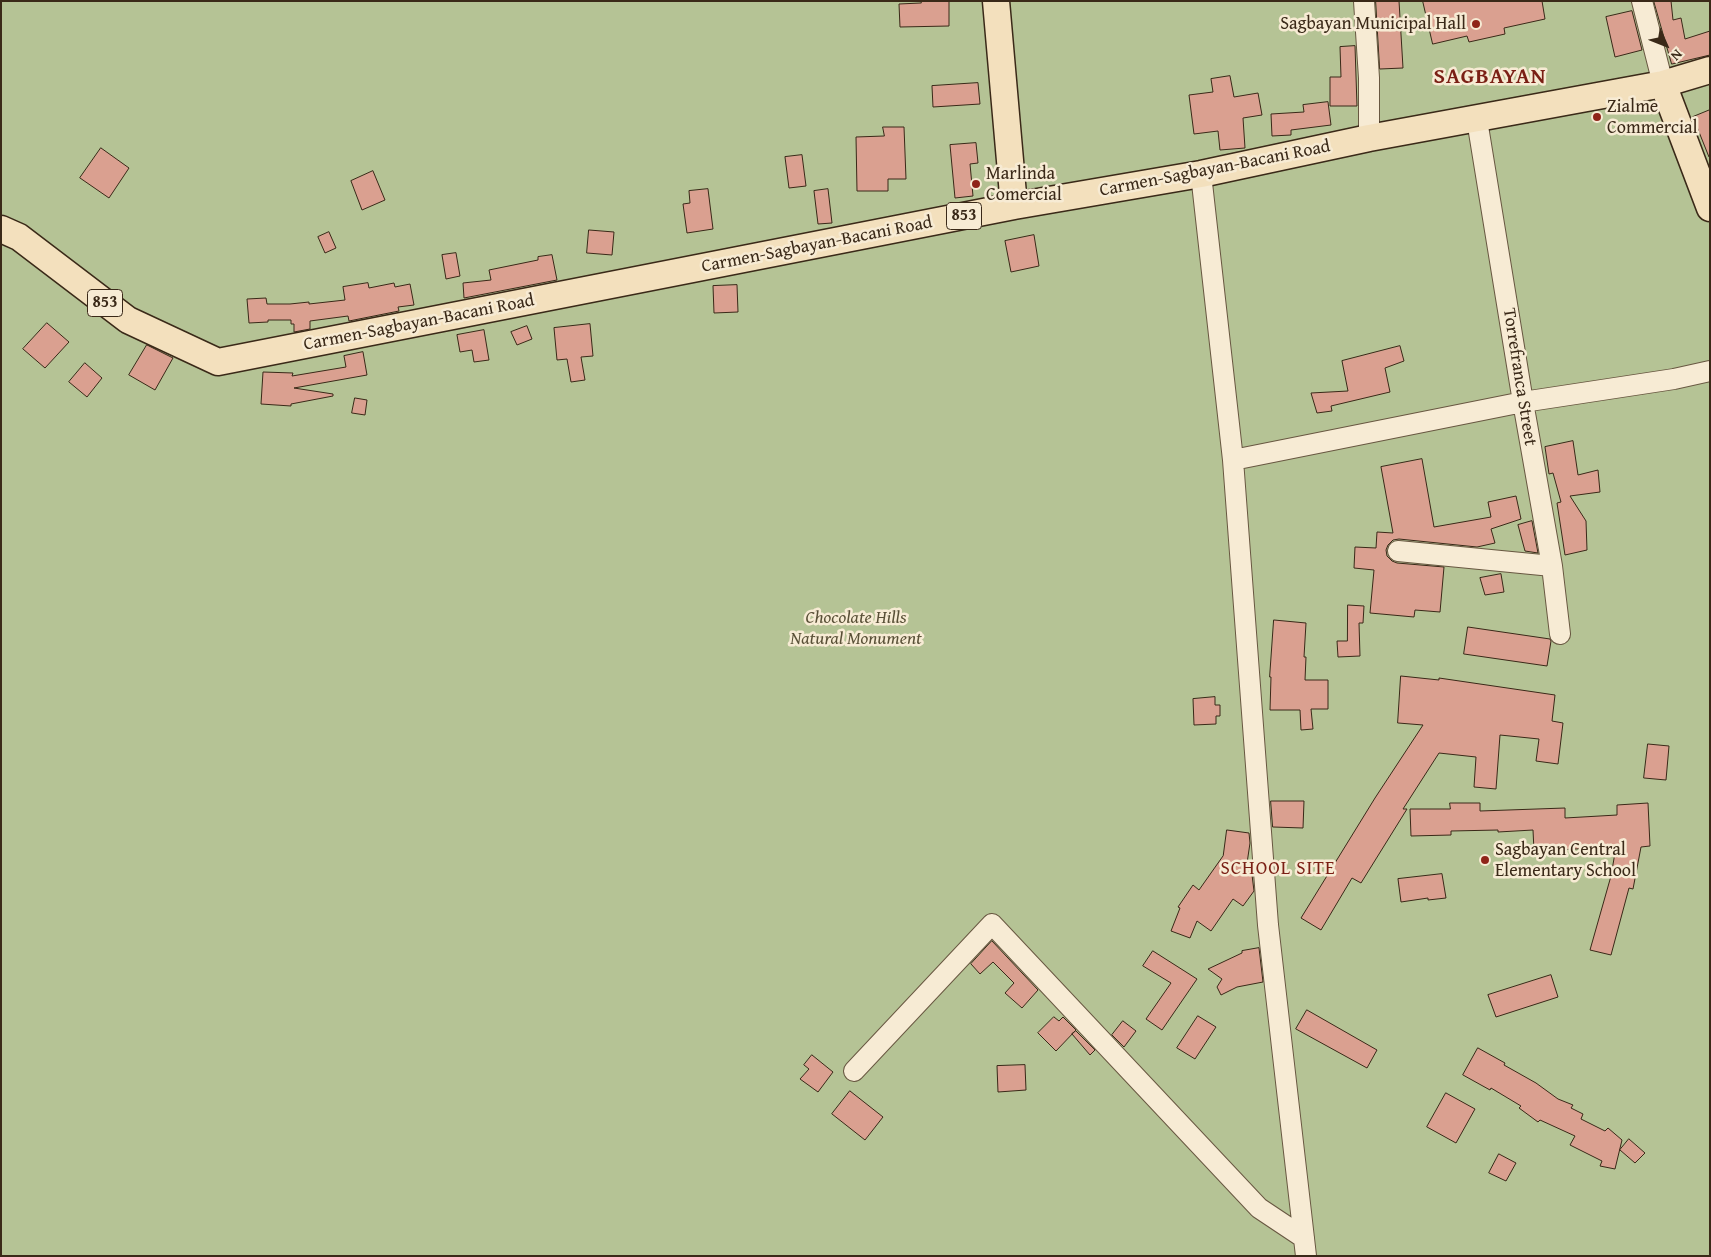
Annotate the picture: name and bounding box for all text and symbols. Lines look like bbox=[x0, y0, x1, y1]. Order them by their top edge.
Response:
place label: Sagbayan Municipal Hall bbox=[1280, 13, 1466, 35]
marker: Sagbayan Municipal Hall bbox=[1470, 18, 1482, 30]
north arrow bbox=[1641, 20, 1691, 70]
text: N bbox=[1666, 45, 1687, 66]
district label: SAGBAYAN bbox=[1432, 64, 1548, 90]
place label: Zialme Commercial bbox=[1607, 96, 1698, 138]
marker: Zialme Commercial bbox=[1591, 111, 1603, 123]
street label: Carmen-Sagbayan-Bacani Road bbox=[1098, 136, 1332, 202]
place label: Marlinda Comercial bbox=[986, 163, 1062, 205]
marker: Marlinda Comercial bbox=[970, 178, 982, 190]
road number: 853 bbox=[946, 202, 982, 230]
street label: Carmen-Sagbayan-Bacani Road bbox=[700, 212, 934, 278]
road number: 853 bbox=[88, 290, 122, 316]
street label: Carmen-Sagbayan-Bacani Road bbox=[302, 290, 536, 356]
street label: Torrefranca Street bbox=[1497, 307, 1541, 447]
park label: Chocolate Hills Natural Monument bbox=[790, 607, 922, 650]
place label: Sagbayan Central Elementary School bbox=[1495, 839, 1636, 882]
marker: Sagbayan Central Elementary School bbox=[1479, 854, 1491, 866]
district label: SCHOOL SITE bbox=[1219, 858, 1337, 880]

